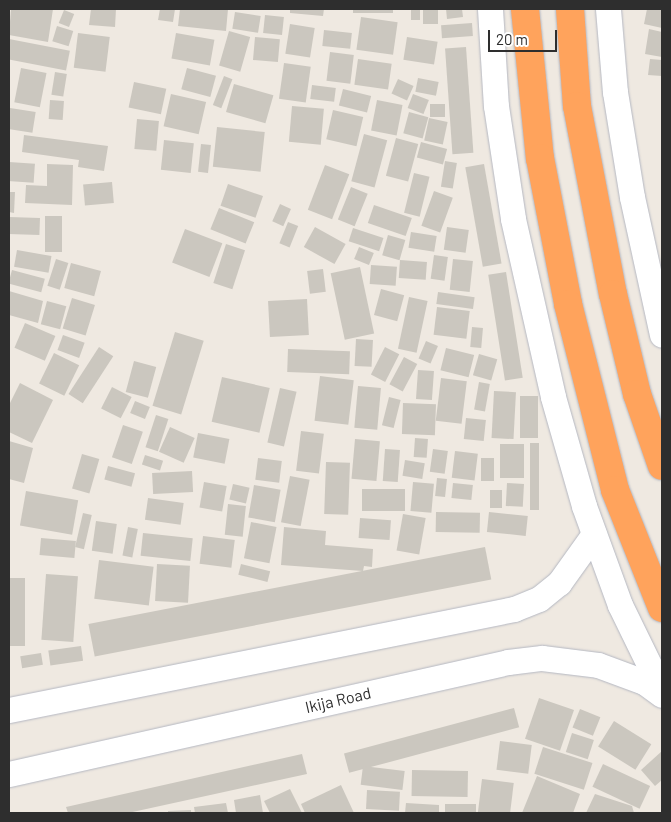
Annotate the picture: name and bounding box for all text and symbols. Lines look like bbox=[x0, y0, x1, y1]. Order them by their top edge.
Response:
scale bar bbox=[491, 20, 560, 52]
text: 20 m bbox=[496, 30, 528, 48]
street label: Ikija Road bbox=[303, 683, 373, 717]

